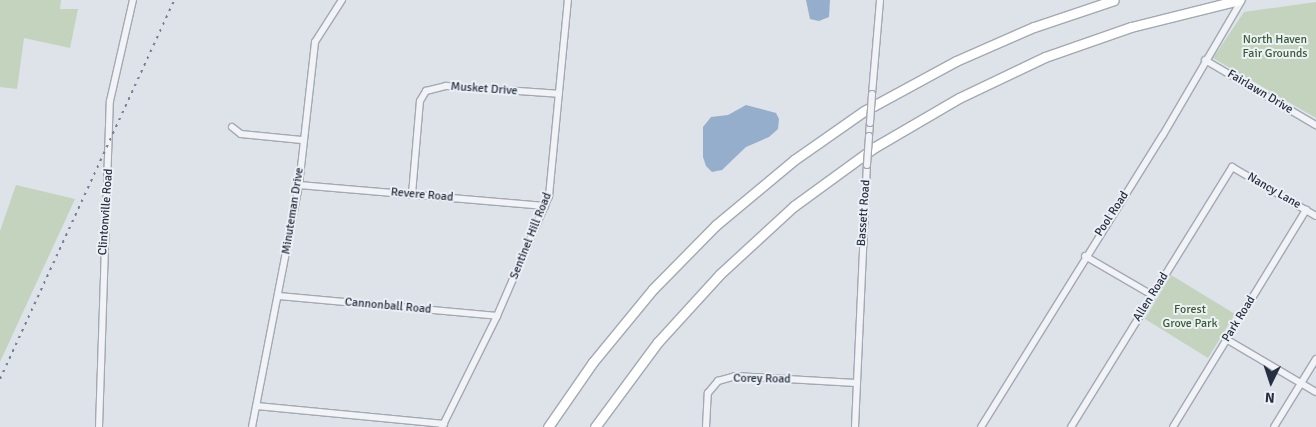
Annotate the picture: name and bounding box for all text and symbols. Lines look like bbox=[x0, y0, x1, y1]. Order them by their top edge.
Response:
park label: North Haven Fair Grounds bbox=[1242, 33, 1308, 61]
street label: Fairlawn Drive bbox=[1225, 67, 1295, 117]
street label: Musket Drive bbox=[450, 79, 518, 99]
street label: Minuteman Drive bbox=[279, 167, 307, 255]
street label: Clintonville Road bbox=[96, 168, 116, 256]
street label: Nancy Lane bbox=[1245, 170, 1303, 212]
street label: Bassett Road bbox=[854, 179, 874, 247]
street label: Revere Road bbox=[390, 185, 454, 205]
street label: Pool Road bbox=[1092, 189, 1132, 239]
street label: Sentinel Hill Road bbox=[507, 191, 555, 281]
street label: Allen Road bbox=[1130, 270, 1172, 324]
street label: Park Road bbox=[1219, 293, 1259, 345]
street label: Cannonball Road bbox=[344, 295, 432, 317]
park label: Forest Grove Park bbox=[1162, 303, 1218, 331]
north arrow bbox=[1246, 357, 1296, 407]
street label: Corey Road bbox=[733, 371, 791, 387]
text: N bbox=[1264, 389, 1275, 406]

